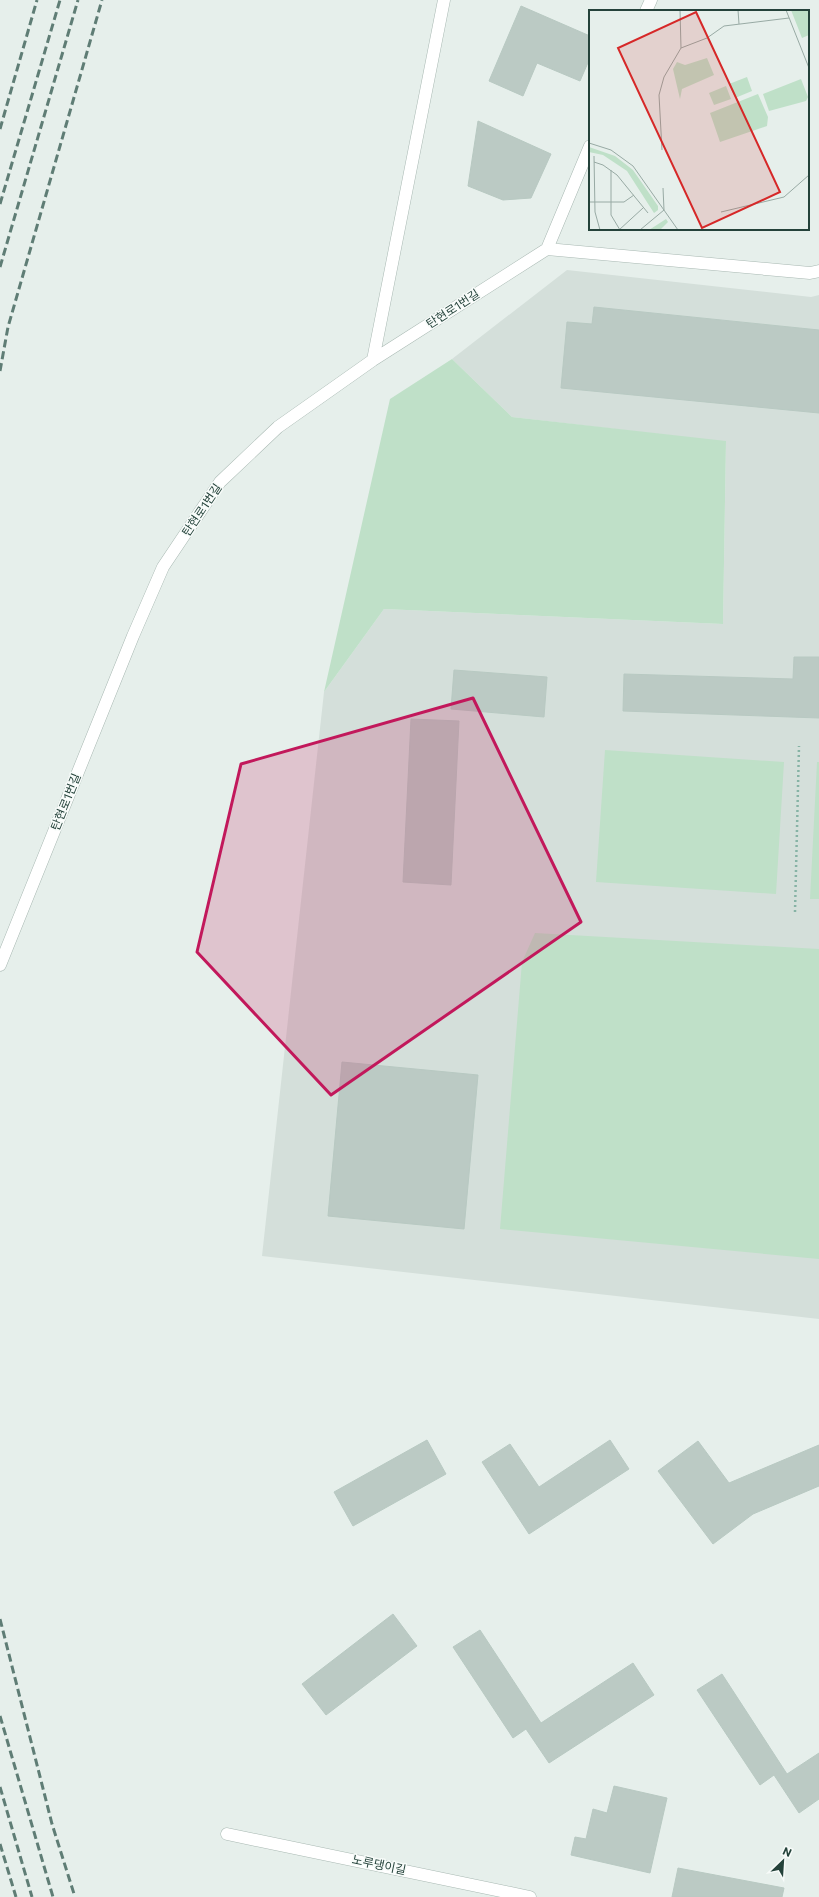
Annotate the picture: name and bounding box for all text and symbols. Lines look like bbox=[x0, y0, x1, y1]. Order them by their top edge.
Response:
inset map bbox=[589, 10, 809, 230]
street label: 탄현로1번길 bbox=[423, 286, 482, 330]
street label: 탄현로1번길 bbox=[178, 481, 224, 538]
street label: 탄현로1번길 bbox=[47, 771, 83, 832]
north arrow bbox=[763, 1841, 803, 1881]
text: N bbox=[781, 1844, 794, 1859]
street label: 노루댕이길 bbox=[351, 1851, 408, 1877]

